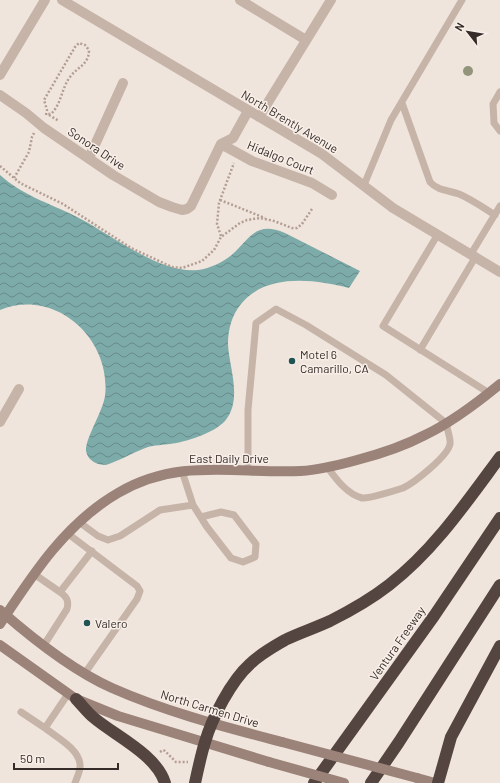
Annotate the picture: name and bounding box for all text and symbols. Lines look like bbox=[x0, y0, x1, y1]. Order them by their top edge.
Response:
north arrow bbox=[448, 12, 488, 52]
text: N bbox=[452, 20, 466, 33]
street label: North Brently Avenue bbox=[239, 87, 341, 155]
street label: Sonora Drive bbox=[66, 124, 128, 172]
street label: Hidalgo Court bbox=[246, 137, 316, 177]
place label: Motel 6 Camarillo, CA bbox=[300, 347, 369, 375]
marker: Motel 6 Camarillo, CA bbox=[287, 356, 297, 366]
street label: East Daily Drive bbox=[189, 451, 269, 465]
street label: Ventura Freeway bbox=[366, 603, 428, 683]
place label: Valero bbox=[95, 616, 128, 630]
marker: Valero bbox=[82, 618, 92, 628]
street label: North Carmen Drive bbox=[159, 686, 261, 730]
scale bar bbox=[14, 745, 118, 771]
text: 50 m bbox=[20, 751, 45, 765]

